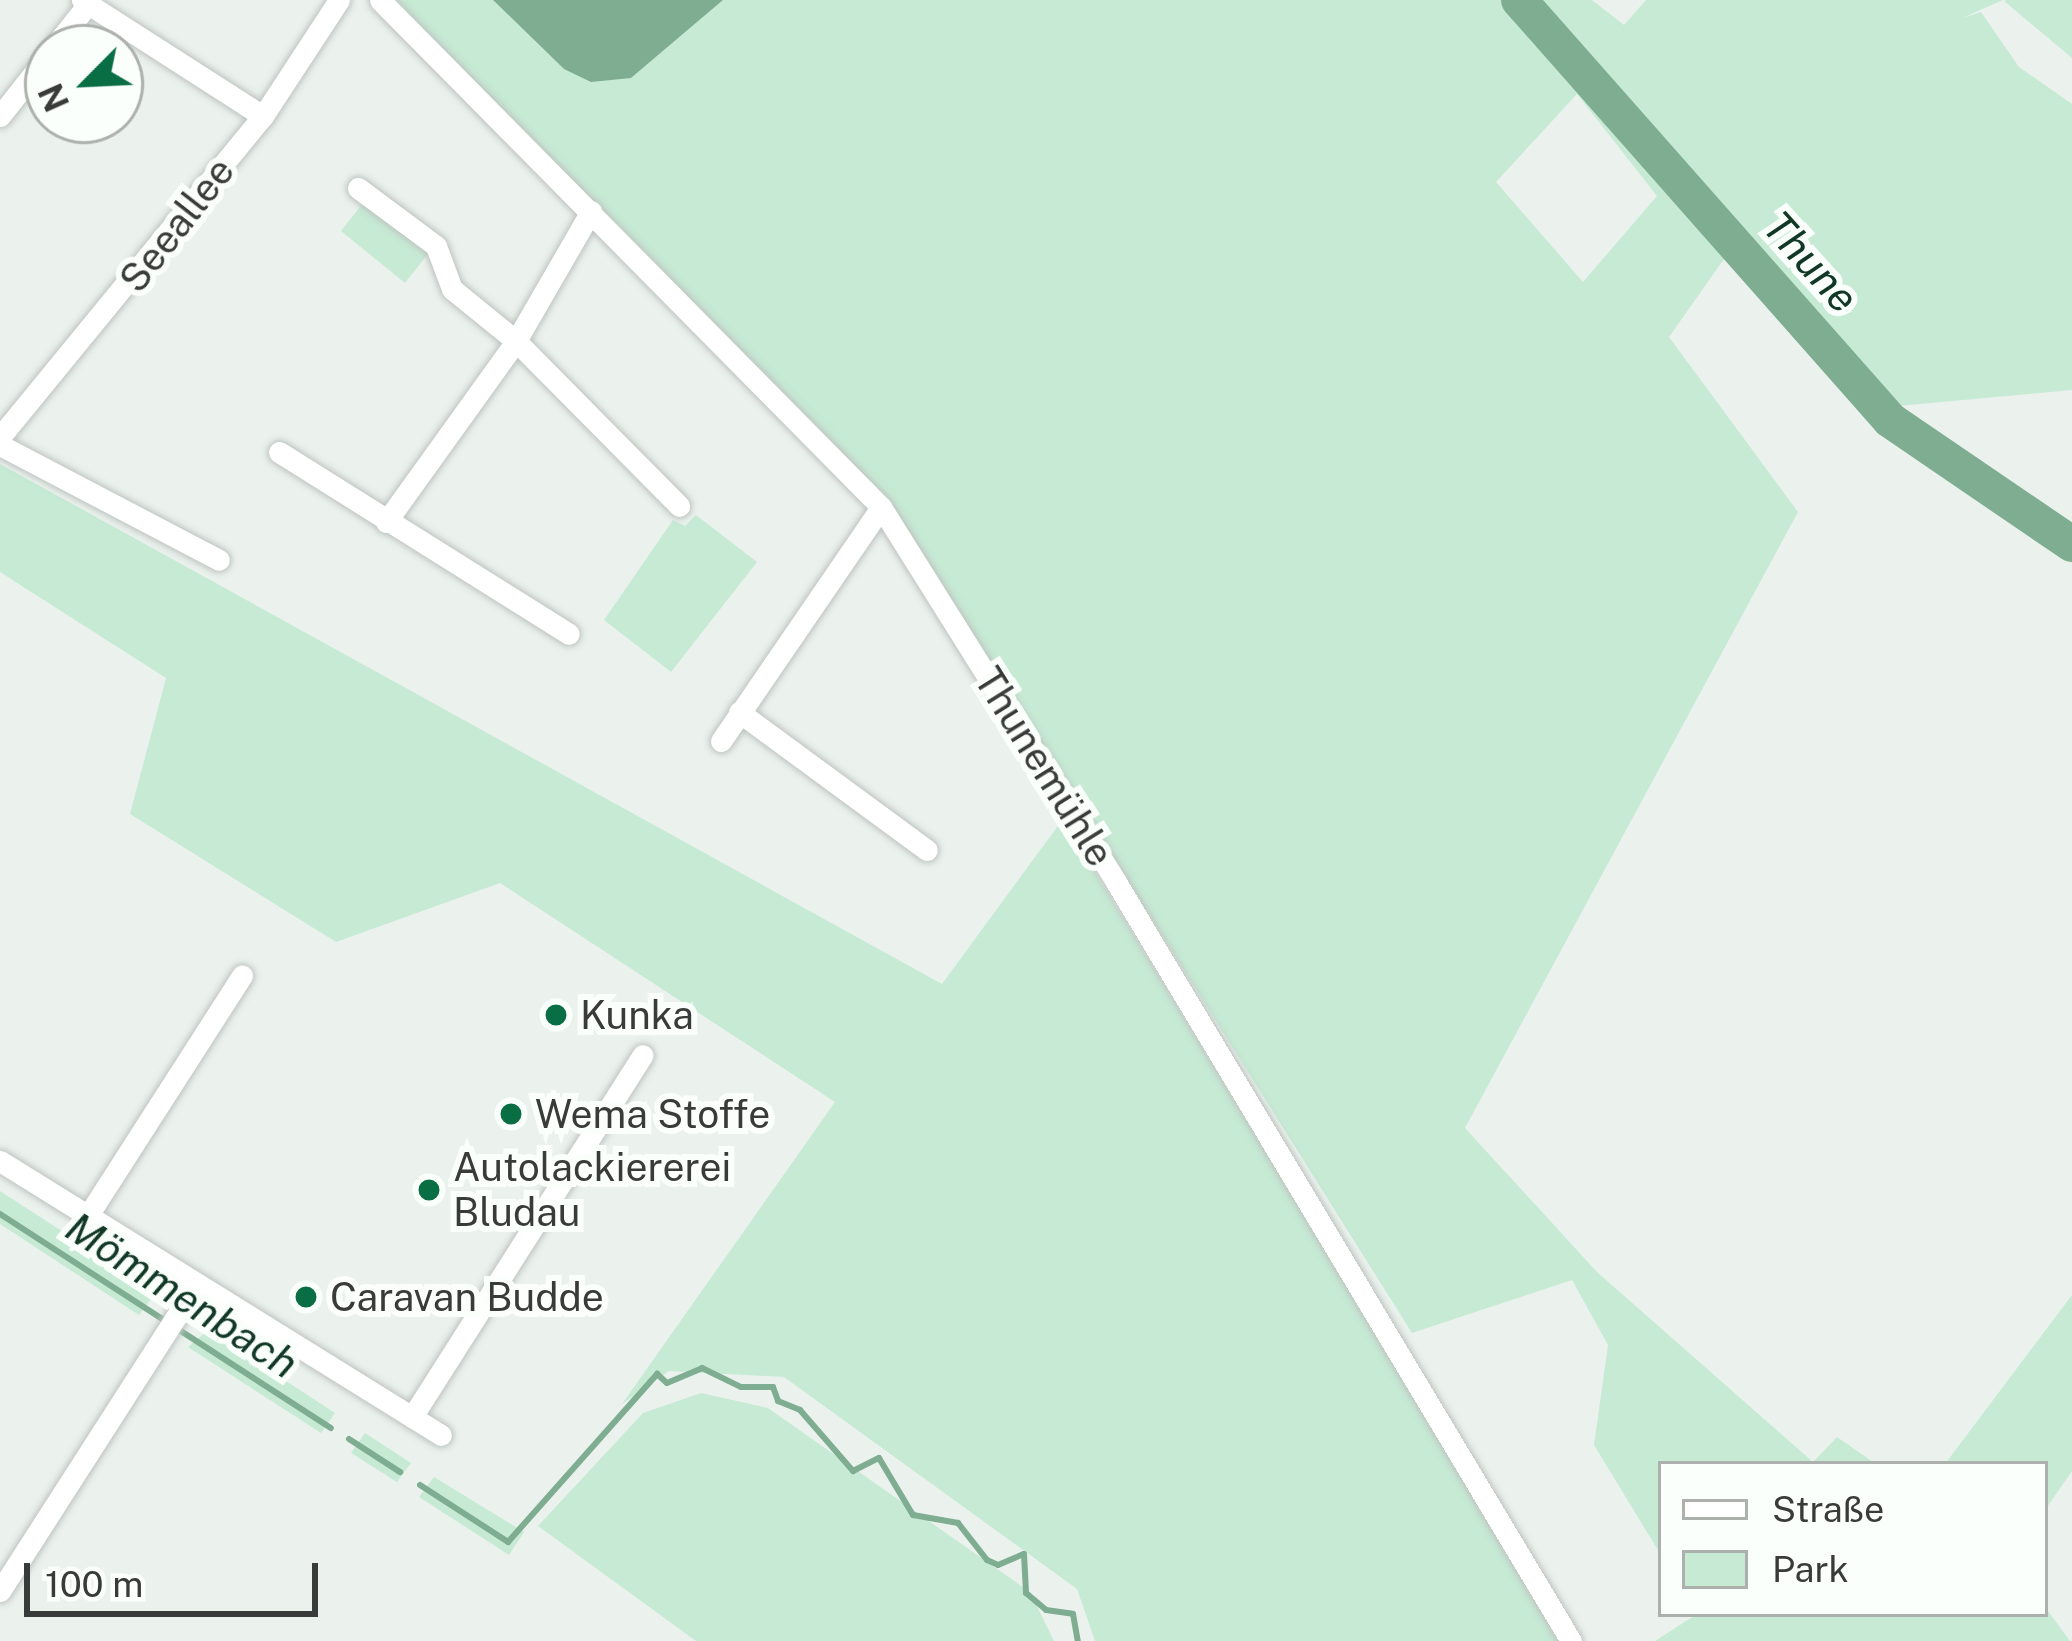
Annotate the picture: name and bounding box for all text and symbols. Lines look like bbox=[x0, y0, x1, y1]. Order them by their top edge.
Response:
north arrow bbox=[24, 24, 144, 144]
text: N bbox=[31, 78, 76, 117]
street label: Seeallee bbox=[110, 148, 244, 302]
water label: Thune bbox=[1753, 201, 1869, 323]
street label: Thunemühle bbox=[964, 659, 1124, 875]
place label: Kunka bbox=[580, 992, 694, 1038]
marker: Kunka bbox=[543, 1002, 569, 1028]
place label: Wema Stoffe bbox=[535, 1091, 770, 1137]
marker: Wema Stoffe bbox=[498, 1101, 524, 1127]
place label: Autolackiererei Bludau bbox=[453, 1145, 731, 1236]
marker: Autolackiererei Bludau bbox=[416, 1177, 442, 1203]
water label: Mömmenbach bbox=[57, 1201, 307, 1389]
place label: Caravan Budde bbox=[330, 1274, 604, 1320]
marker: Caravan Budde bbox=[293, 1284, 319, 1310]
legend bbox=[1658, 1461, 2048, 1617]
text: Straße bbox=[1772, 1488, 1884, 1530]
scale bar bbox=[30, 1539, 324, 1613]
text: Park bbox=[1772, 1548, 1849, 1590]
text: 100 m bbox=[45, 1563, 143, 1605]

